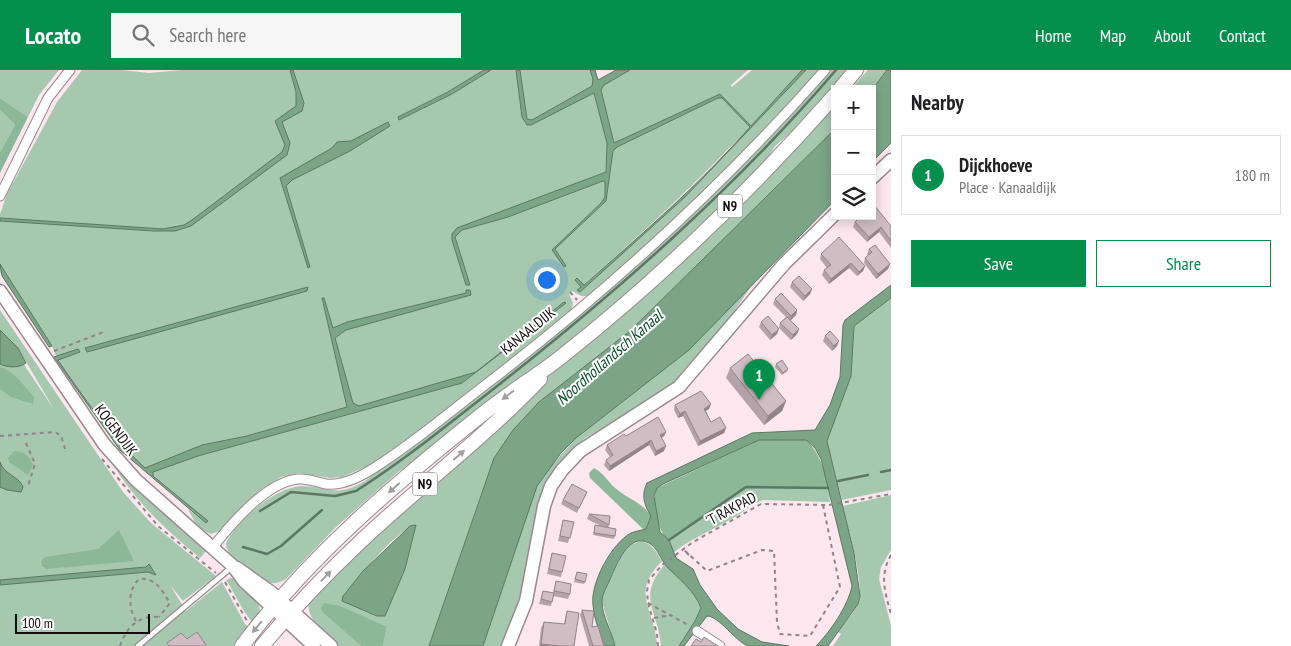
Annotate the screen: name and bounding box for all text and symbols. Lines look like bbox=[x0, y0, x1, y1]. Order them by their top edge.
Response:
search box bbox=[111, 13, 461, 58]
text: Locato bbox=[25, 20, 81, 51]
icon: search bbox=[129, 21, 157, 49]
text: Search here bbox=[169, 23, 246, 47]
text: Home bbox=[1035, 24, 1072, 47]
text: Map bbox=[1100, 24, 1126, 47]
text: About bbox=[1154, 24, 1191, 47]
text: Contact bbox=[1219, 24, 1266, 47]
map controls bbox=[831, 85, 876, 220]
button: + bbox=[831, 85, 876, 130]
text: Nearby bbox=[911, 89, 964, 116]
button: − bbox=[831, 130, 876, 175]
text: Dijckhoeve bbox=[959, 153, 1033, 177]
text: 1 bbox=[924, 165, 932, 185]
text: 180 m bbox=[1235, 165, 1270, 185]
button: layers bbox=[831, 175, 876, 220]
text: Place · Kanaaldijk bbox=[959, 177, 1056, 197]
road number: N9 bbox=[718, 194, 742, 218]
button: Save bbox=[911, 240, 1086, 287]
button: Share bbox=[1096, 240, 1271, 287]
your location bbox=[534, 267, 560, 293]
street label: KANAALDIJK bbox=[496, 302, 559, 358]
water label: Noordhollandsch Kanaal bbox=[552, 304, 667, 409]
pin: 1 bbox=[743, 359, 775, 400]
one-way arrow bbox=[502, 389, 515, 400]
street label: KOGENDIJK bbox=[91, 400, 142, 460]
one-way arrow bbox=[452, 450, 465, 461]
road number: N9 bbox=[412, 472, 438, 496]
one-way arrow bbox=[387, 482, 400, 493]
street label: 'T RAKPAD bbox=[702, 487, 759, 530]
one-way arrow bbox=[320, 570, 332, 582]
scale bar bbox=[15, 611, 150, 634]
text: 100 m bbox=[22, 614, 53, 632]
one-way arrow bbox=[251, 620, 262, 633]

